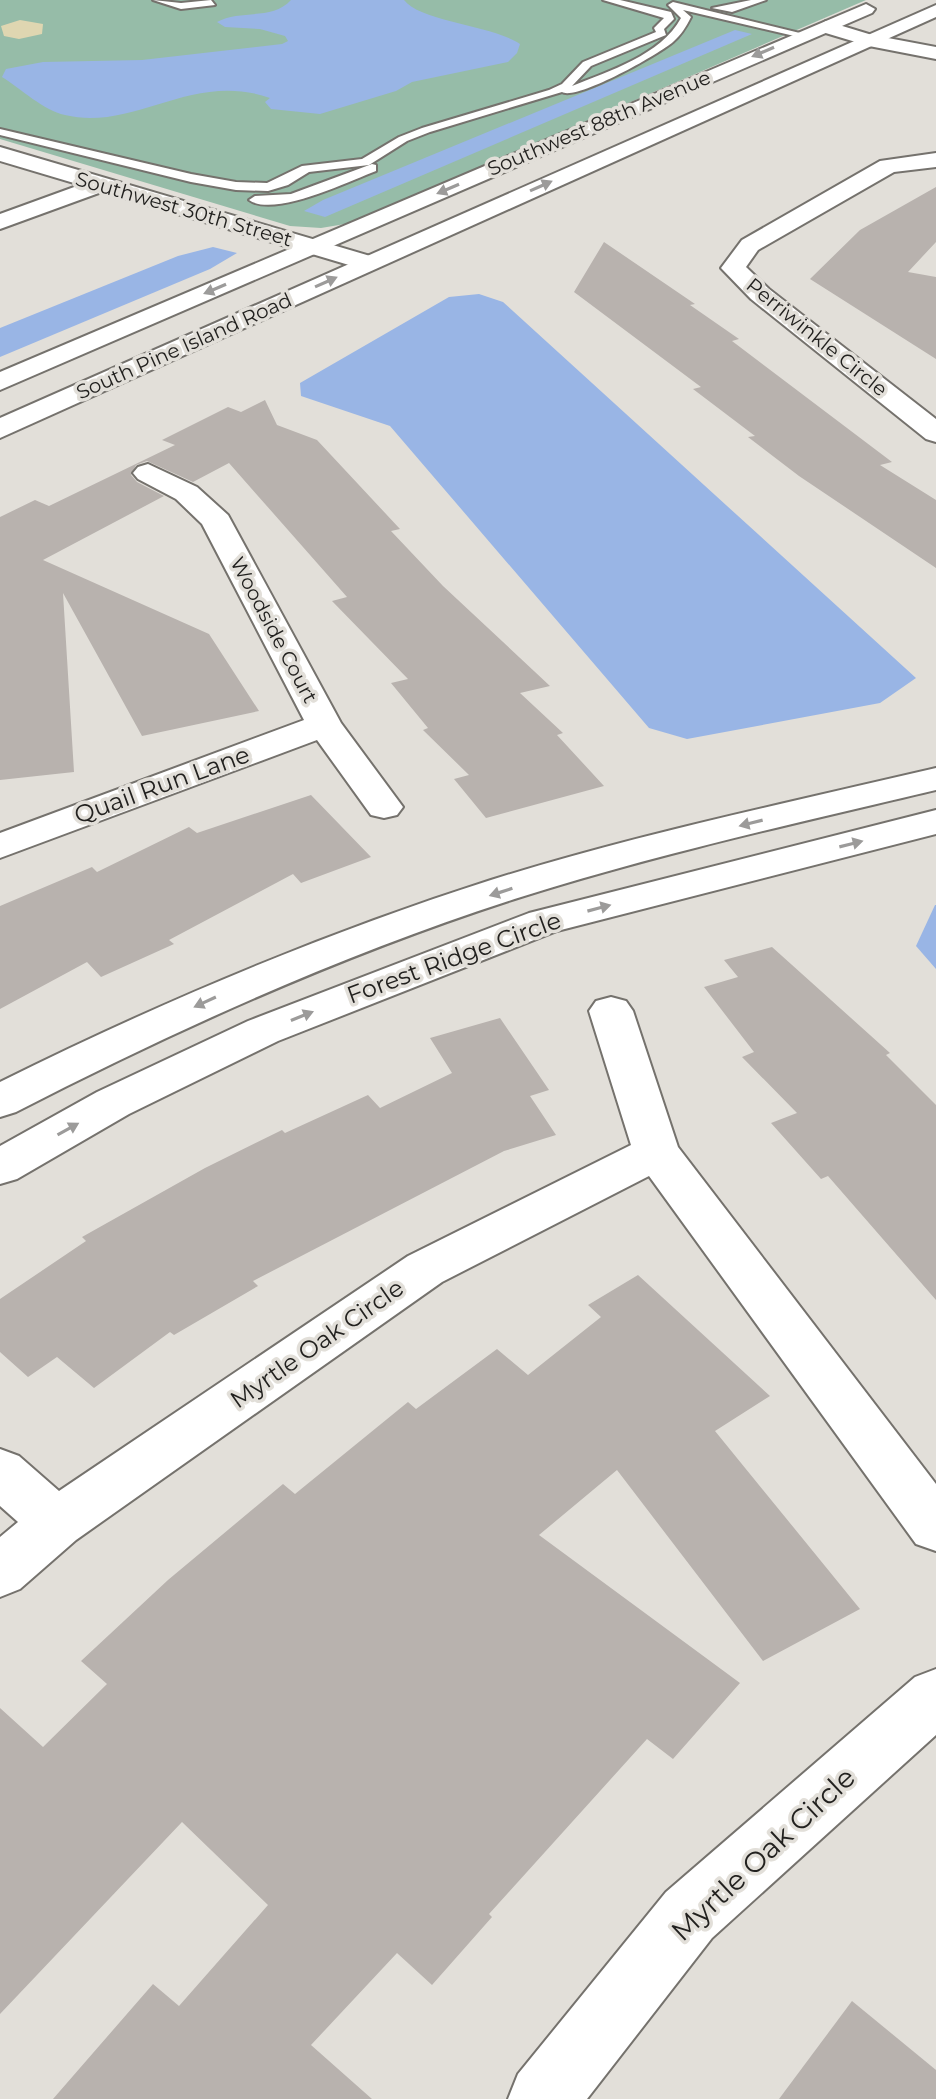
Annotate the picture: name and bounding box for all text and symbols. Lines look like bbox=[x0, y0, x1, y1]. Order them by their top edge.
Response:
one-way arrow bbox=[752, 46, 775, 59]
street label: Southwest 88th Avenue bbox=[484, 65, 714, 181]
street label: Southwest 30th Street bbox=[73, 167, 295, 251]
one-way arrow bbox=[529, 179, 553, 193]
one-way arrow bbox=[436, 182, 459, 195]
street label: Perriwinkle Circle bbox=[742, 273, 892, 401]
one-way arrow bbox=[314, 275, 338, 288]
one-way arrow bbox=[203, 283, 227, 296]
street label: South Pine Island Road bbox=[73, 288, 295, 404]
street label: Woodside Court bbox=[225, 553, 323, 707]
street label: Quail Run Lane bbox=[70, 739, 254, 830]
one-way arrow bbox=[739, 818, 764, 830]
one-way arrow bbox=[838, 837, 863, 849]
one-way arrow bbox=[488, 887, 512, 899]
one-way arrow bbox=[586, 901, 611, 913]
street label: Forest Ridge Circle bbox=[343, 905, 565, 1010]
one-way arrow bbox=[193, 995, 216, 1009]
one-way arrow bbox=[290, 1009, 314, 1022]
one-way arrow bbox=[57, 1122, 79, 1136]
street label: Myrtle Oak Circle bbox=[224, 1273, 409, 1414]
street label: Myrtle Oak Circle bbox=[664, 1760, 862, 1948]

